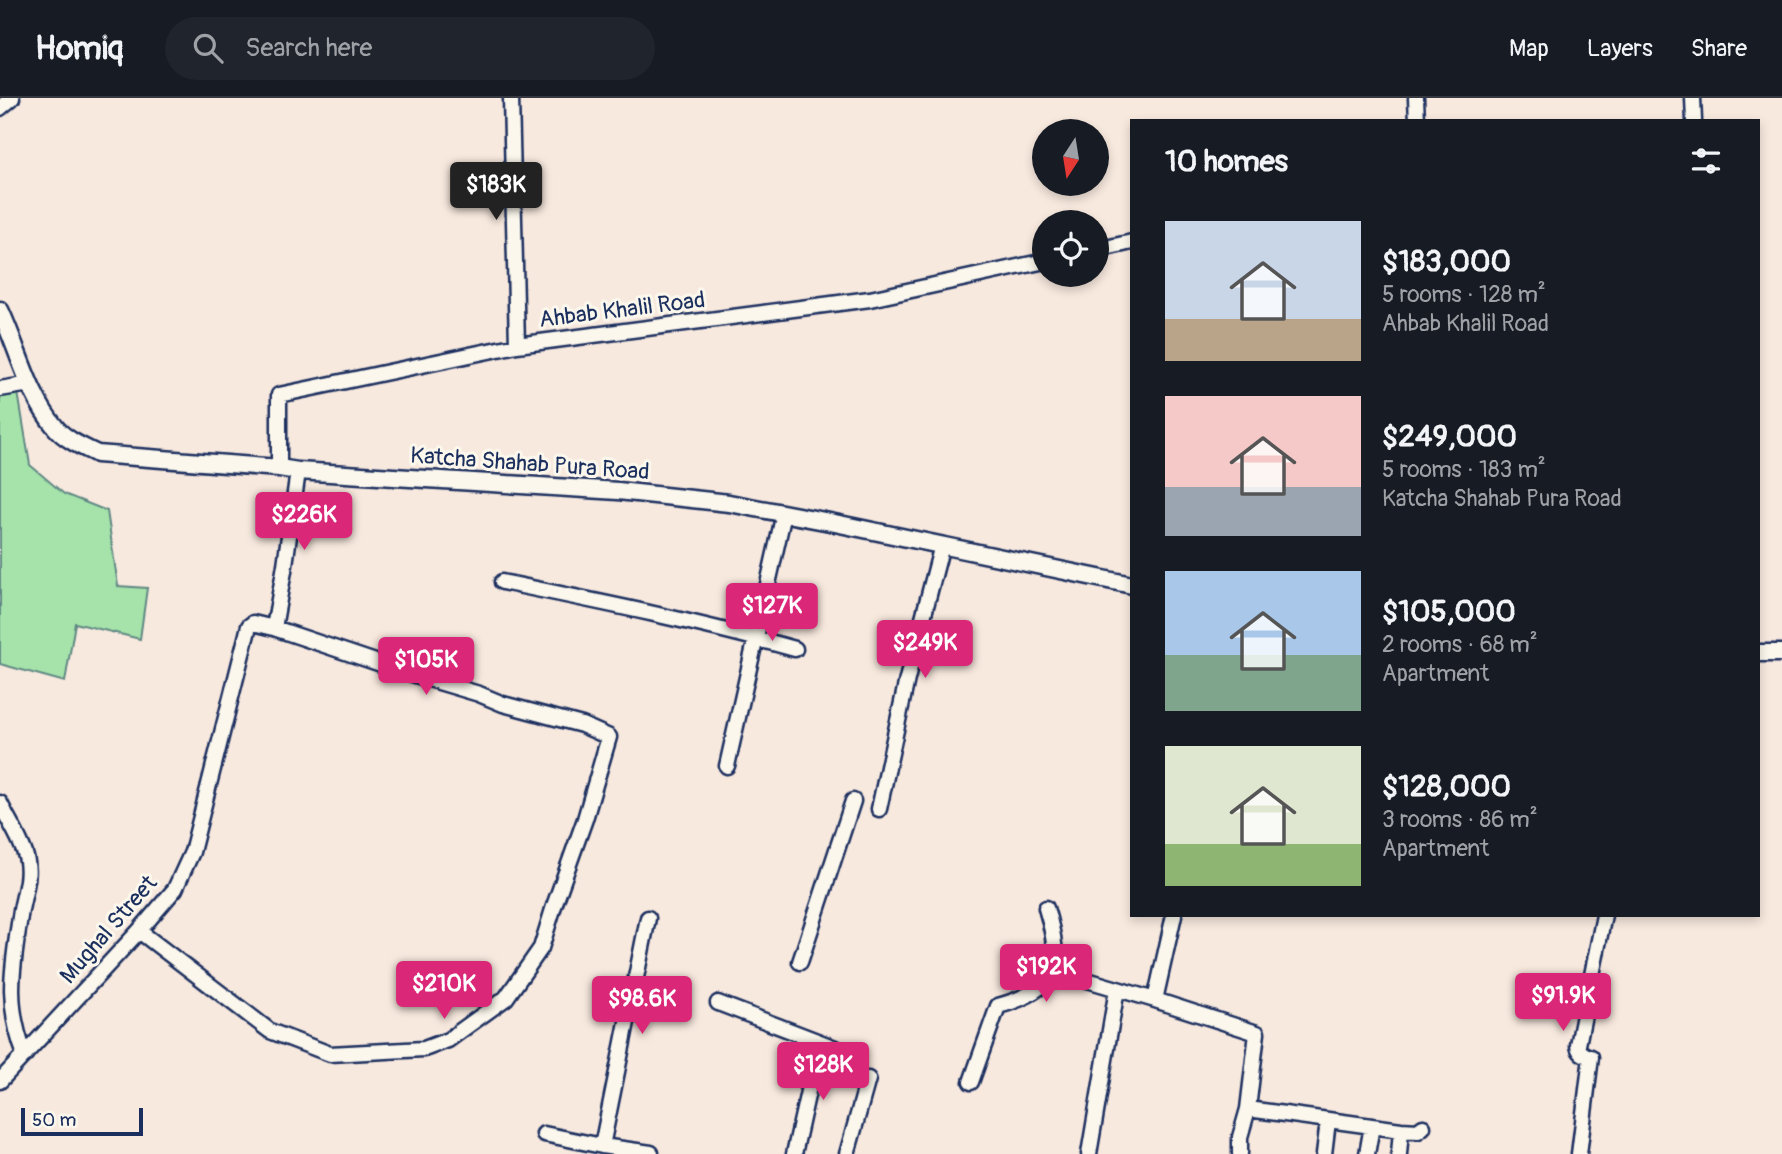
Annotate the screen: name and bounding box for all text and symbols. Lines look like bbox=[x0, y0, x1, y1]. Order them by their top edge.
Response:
search box bbox=[165, 17, 655, 80]
text: Homiq bbox=[35, 28, 123, 69]
icon: search bbox=[189, 29, 227, 67]
text: Search here bbox=[245, 32, 372, 64]
text: Map bbox=[1509, 34, 1549, 63]
text: Layers bbox=[1587, 34, 1653, 63]
text: Share bbox=[1691, 34, 1747, 63]
north arrow bbox=[1032, 119, 1110, 196]
map controls bbox=[1032, 119, 1109, 287]
icon: filters bbox=[1687, 142, 1725, 180]
text: 10 homes bbox=[1165, 143, 1288, 180]
pin: $183K bbox=[447, 162, 545, 222]
text: $183K bbox=[466, 170, 526, 199]
button: locate bbox=[1032, 210, 1109, 287]
text: $183,000 bbox=[1382, 243, 1511, 280]
icon: home bbox=[1221, 249, 1305, 333]
text: 5 rooms · 128 m² bbox=[1382, 280, 1546, 309]
street label: Ahbab Khalil Road bbox=[537, 285, 707, 334]
text: Ahbab Khalil Road bbox=[1382, 309, 1549, 338]
text: $249,000 bbox=[1382, 418, 1517, 455]
icon: home bbox=[1221, 424, 1305, 508]
street label: Katcha Shahab Pura Road bbox=[409, 441, 651, 486]
text: 5 rooms · 183 m² bbox=[1382, 455, 1546, 484]
text: Katcha Shahab Pura Road bbox=[1382, 484, 1622, 513]
pin: $226K bbox=[255, 492, 353, 552]
text: $226K bbox=[271, 500, 337, 529]
pin: $127K bbox=[723, 584, 821, 643]
text: $127K bbox=[742, 591, 802, 620]
text: $105,000 bbox=[1382, 593, 1516, 630]
icon: home bbox=[1221, 599, 1305, 683]
pin: $249K bbox=[876, 620, 974, 680]
text: $249K bbox=[893, 628, 957, 657]
text: 2 rooms · 68 m² bbox=[1382, 630, 1538, 659]
pin: $105K bbox=[377, 638, 475, 697]
text: $105K bbox=[394, 645, 458, 674]
text: Apartment bbox=[1382, 659, 1489, 688]
text: $128,000 bbox=[1382, 768, 1511, 805]
icon: home bbox=[1221, 774, 1305, 858]
text: 3 rooms · 86 m² bbox=[1382, 805, 1538, 834]
text: Apartment bbox=[1382, 834, 1489, 863]
street label: Mughal Street bbox=[53, 869, 164, 990]
pin: $192K bbox=[997, 944, 1095, 1004]
text: $192K bbox=[1016, 952, 1076, 981]
pin: $210K bbox=[395, 962, 493, 1021]
text: $210K bbox=[412, 969, 476, 998]
pin: $91.9K bbox=[1506, 974, 1620, 1033]
pin: $98.6K bbox=[585, 976, 699, 1036]
text: $91.9K bbox=[1531, 981, 1595, 1010]
text: $98.6K bbox=[608, 984, 676, 1013]
pin: $128K bbox=[774, 1042, 872, 1102]
text: $128K bbox=[793, 1050, 853, 1079]
scale bar bbox=[21, 1105, 144, 1137]
text: 50 m bbox=[32, 1108, 76, 1132]

